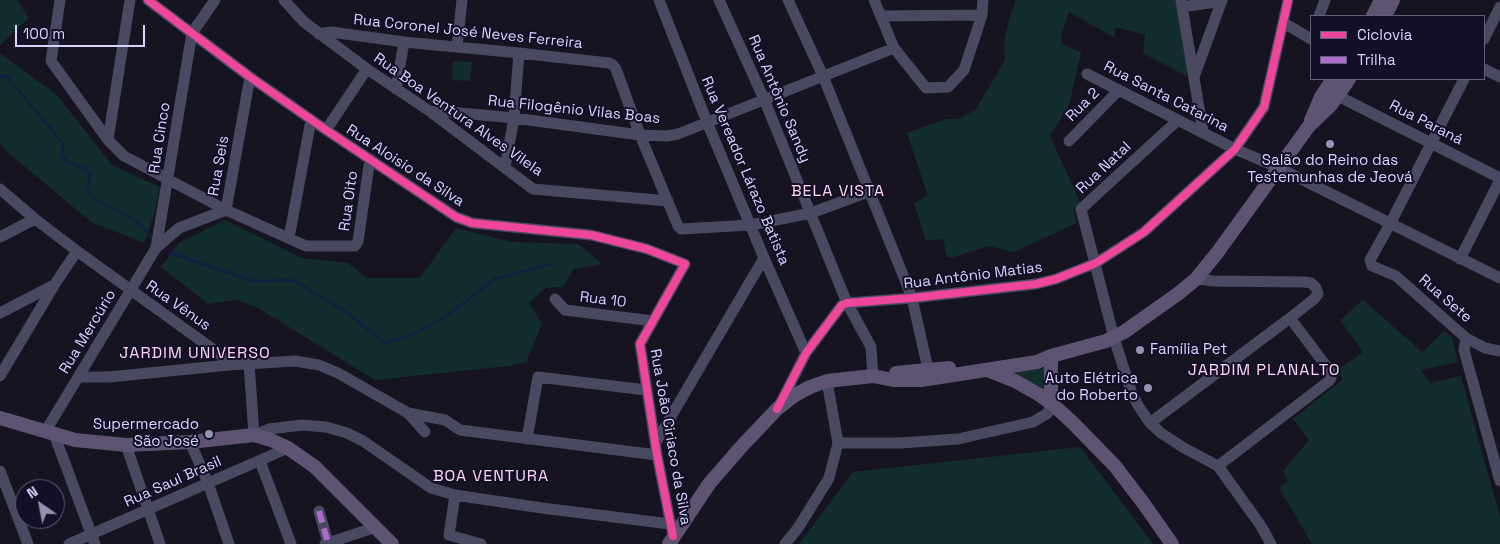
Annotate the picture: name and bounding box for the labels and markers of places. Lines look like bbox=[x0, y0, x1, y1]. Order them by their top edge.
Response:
marker: Salão do Reino das Testemunhas de Jeová bbox=[1324, 138, 1336, 150]
place label: Salão do Reino das Testemunhas de Jeová bbox=[1247, 152, 1413, 187]
place label: Família Pet bbox=[1150, 341, 1227, 359]
marker: Família Pet bbox=[1134, 344, 1146, 356]
place label: Auto Elétrica do Roberto bbox=[1045, 370, 1138, 405]
marker: Auto Elétrica do Roberto bbox=[1142, 382, 1154, 394]
place label: Supermercado São José bbox=[93, 416, 199, 451]
marker: Supermercado São José bbox=[203, 428, 215, 440]

